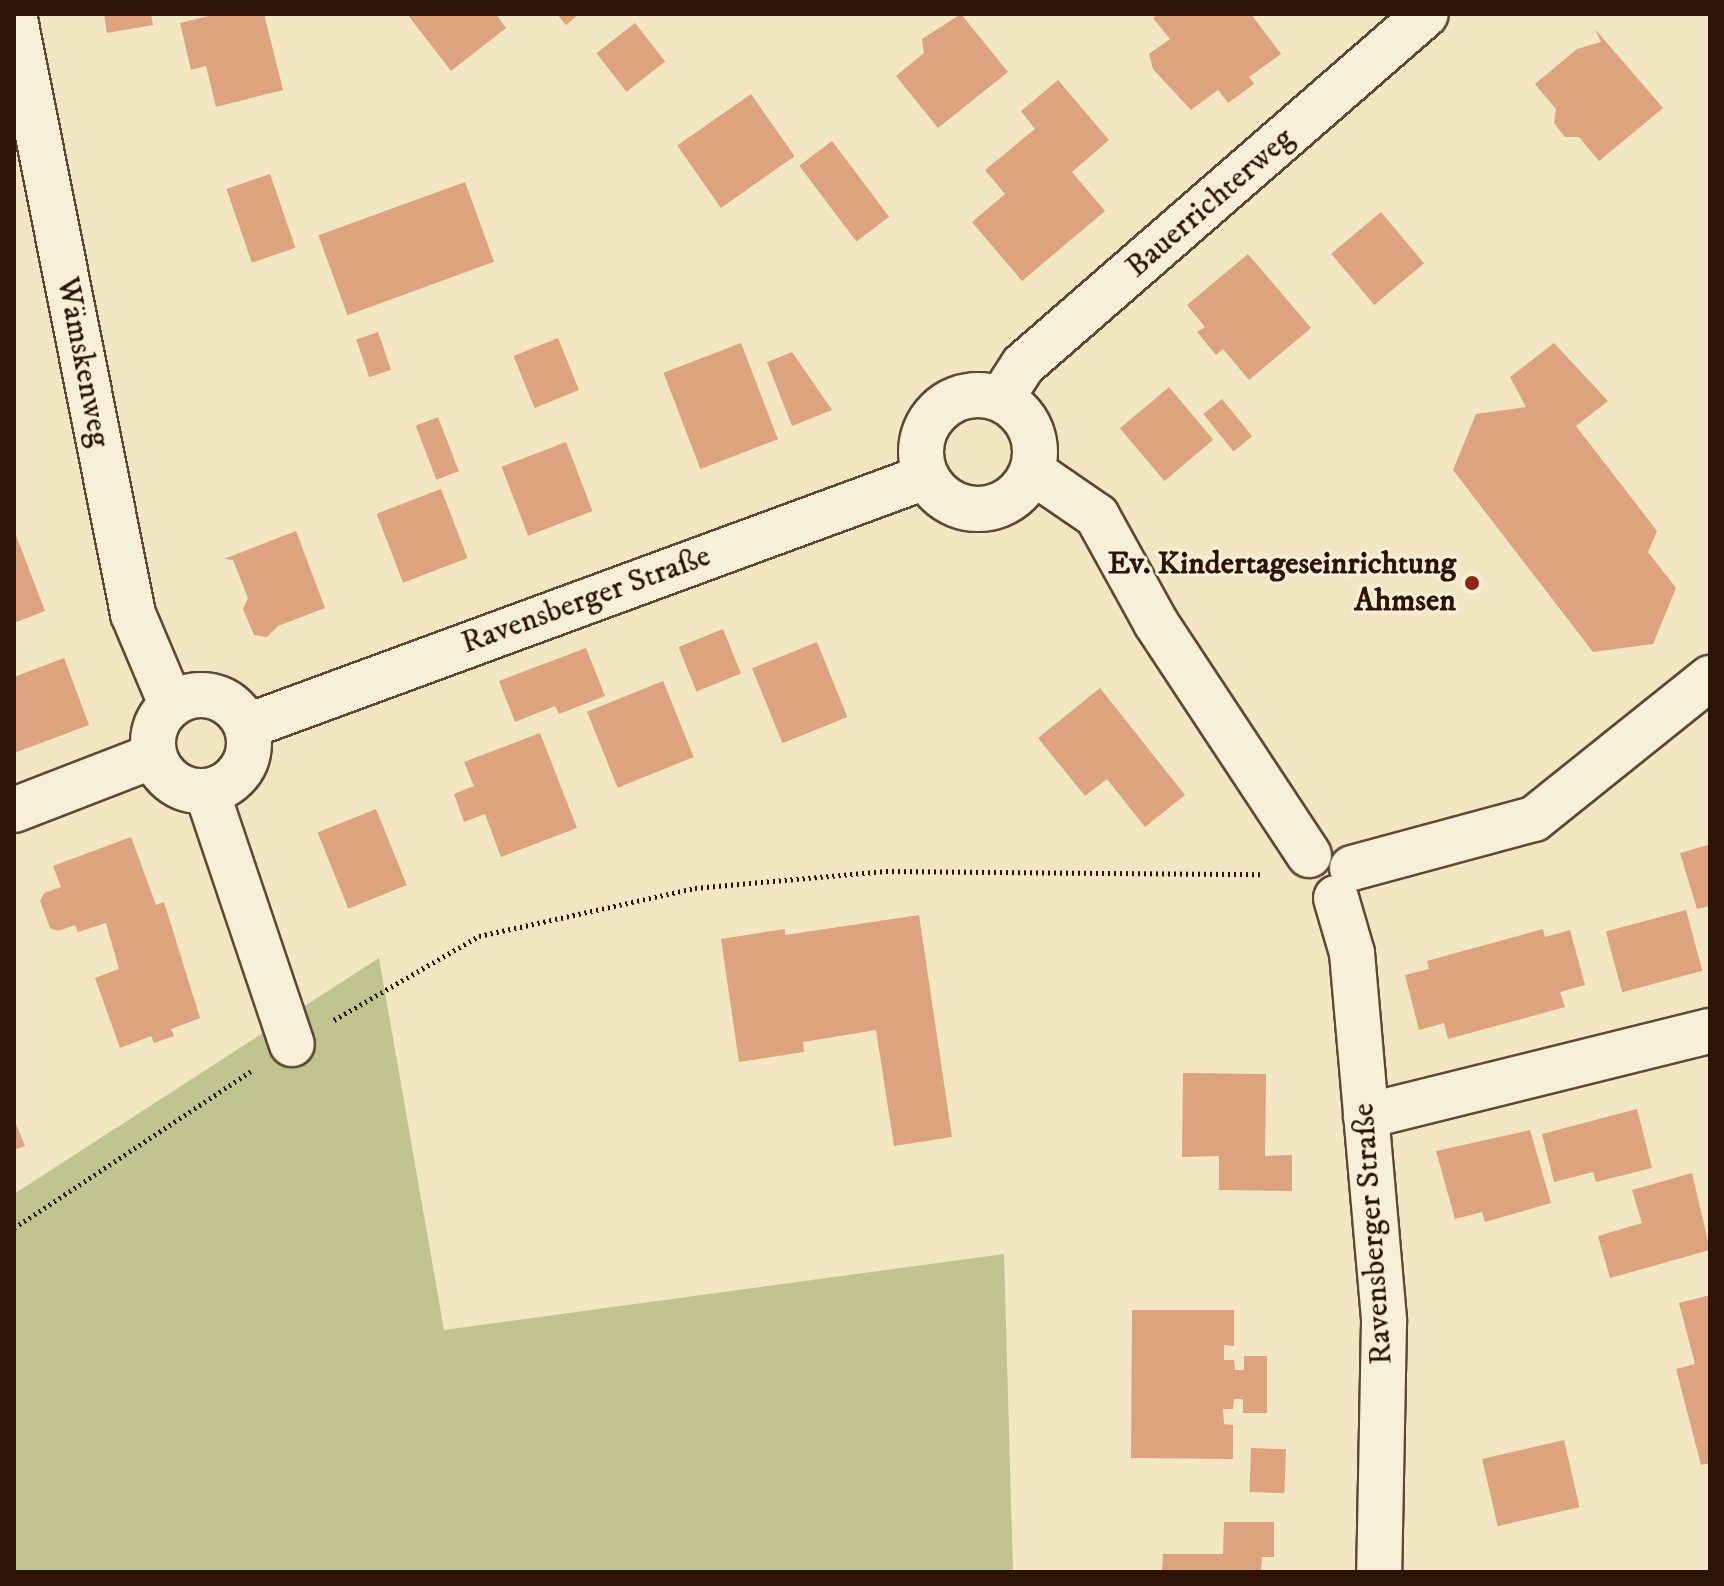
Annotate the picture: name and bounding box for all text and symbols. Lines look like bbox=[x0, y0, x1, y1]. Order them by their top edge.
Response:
street label: Bauerrichterweg bbox=[1118, 120, 1302, 286]
street label: Wämskenweg bbox=[48, 274, 118, 450]
street label: Ravensberger Straße bbox=[456, 537, 716, 663]
place label: Ev. Kindertageseinrichtung Ahmsen bbox=[1108, 546, 1456, 621]
marker: Ev. Kindertageseinrichtung Ahmsen bbox=[1463, 574, 1481, 592]
street label: Ravensberger Straße bbox=[1345, 1102, 1401, 1366]

